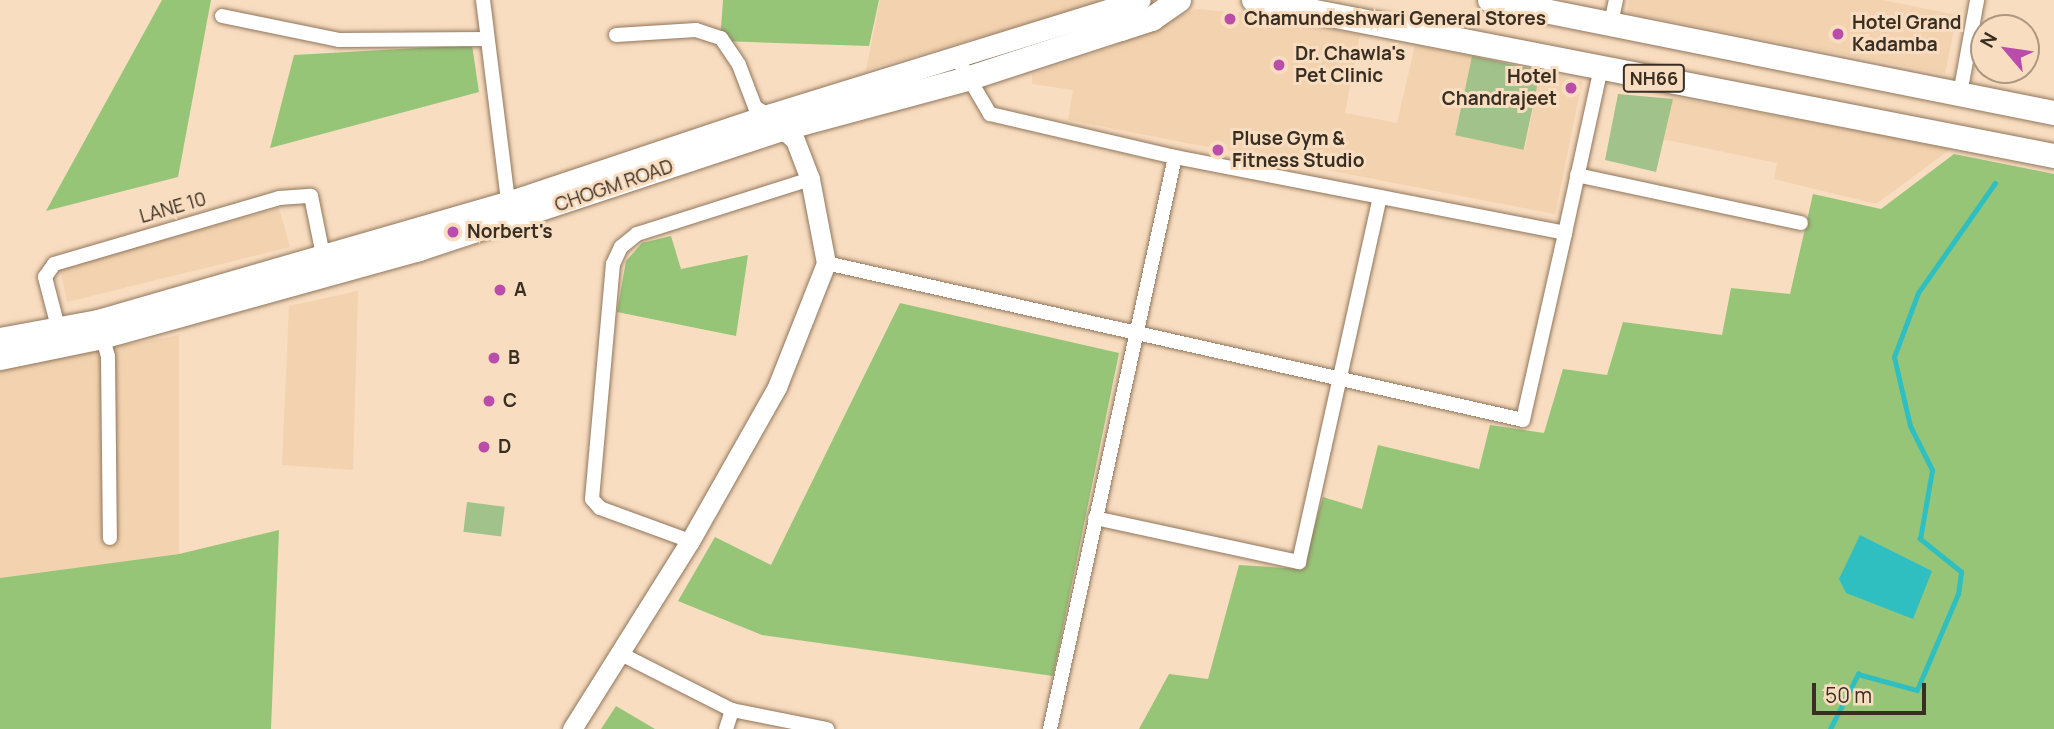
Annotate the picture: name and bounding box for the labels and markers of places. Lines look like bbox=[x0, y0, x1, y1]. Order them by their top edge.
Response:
place label: Chamundeshwari General Stores bbox=[1244, 8, 1546, 30]
marker: Chamundeshwari General Stores bbox=[1222, 11, 1238, 27]
place label: Hotel Grand Kadamba bbox=[1852, 12, 1961, 56]
marker: Hotel Grand Kadamba bbox=[1830, 26, 1846, 42]
place label: Dr. Chawla's Pet Clinic bbox=[1295, 43, 1405, 87]
marker: Dr. Chawla's Pet Clinic bbox=[1269, 55, 1289, 75]
place label: Hotel Chandrajeet bbox=[1442, 66, 1557, 110]
marker: Hotel Chandrajeet bbox=[1563, 80, 1579, 96]
place label: Pluse Gym & Fitness Studio bbox=[1232, 128, 1364, 172]
marker: Pluse Gym & Fitness Studio bbox=[1210, 142, 1226, 158]
place label: Norbert's bbox=[467, 221, 553, 243]
marker: Norbert's bbox=[445, 224, 461, 240]
place label: A bbox=[514, 279, 527, 301]
marker: A bbox=[492, 282, 508, 298]
place label: B bbox=[508, 347, 520, 369]
marker: B bbox=[486, 350, 502, 366]
place label: C bbox=[503, 390, 517, 412]
marker: C bbox=[481, 393, 497, 409]
place label: D bbox=[498, 436, 511, 458]
marker: D bbox=[476, 439, 492, 455]

